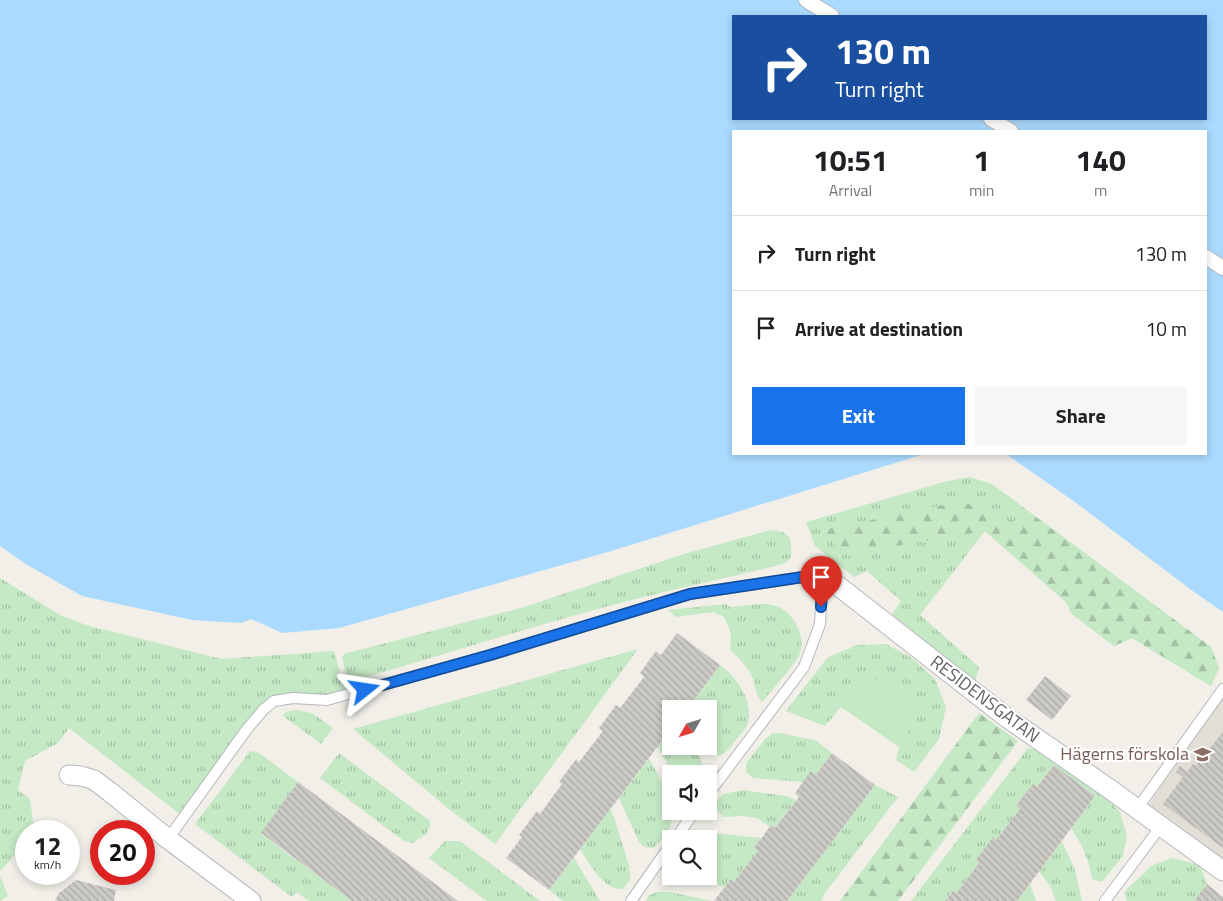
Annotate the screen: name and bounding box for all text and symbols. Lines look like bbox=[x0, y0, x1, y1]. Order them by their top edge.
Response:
text: 130 m bbox=[835, 24, 931, 78]
icon: right bbox=[752, 35, 817, 100]
text: Turn right bbox=[835, 72, 924, 106]
text: 10:51 bbox=[813, 137, 888, 183]
text: 1 bbox=[973, 137, 990, 183]
text: 140 bbox=[1076, 137, 1126, 183]
text: Arrival bbox=[829, 178, 872, 202]
text: min bbox=[969, 178, 994, 202]
text: m bbox=[1094, 178, 1107, 202]
icon: right bbox=[752, 239, 780, 267]
text: Turn right bbox=[795, 239, 876, 268]
text: 130 m bbox=[1135, 239, 1187, 268]
icon: arrive bbox=[752, 314, 780, 342]
text: Arrive at destination bbox=[795, 314, 963, 343]
text: 10 m bbox=[1146, 314, 1187, 343]
button: Exit bbox=[752, 387, 965, 445]
button: Share bbox=[975, 387, 1187, 445]
pin bbox=[800, 556, 842, 607]
icon: arrive bbox=[807, 563, 835, 591]
street label: RESIDENSGATAN bbox=[925, 648, 1046, 749]
position arrow bbox=[338, 663, 390, 715]
north arrow bbox=[662, 700, 718, 755]
map controls bbox=[662, 700, 717, 885]
place label: Hägerns förskola bbox=[1060, 740, 1189, 767]
school or university icon: Hägerns förskola bbox=[1193, 744, 1213, 764]
button: sound bbox=[662, 765, 717, 820]
speed limit sign: 20 bbox=[90, 820, 155, 885]
text: 12 bbox=[33, 827, 62, 865]
button: search bbox=[662, 830, 717, 885]
text: km/h bbox=[34, 855, 61, 874]

